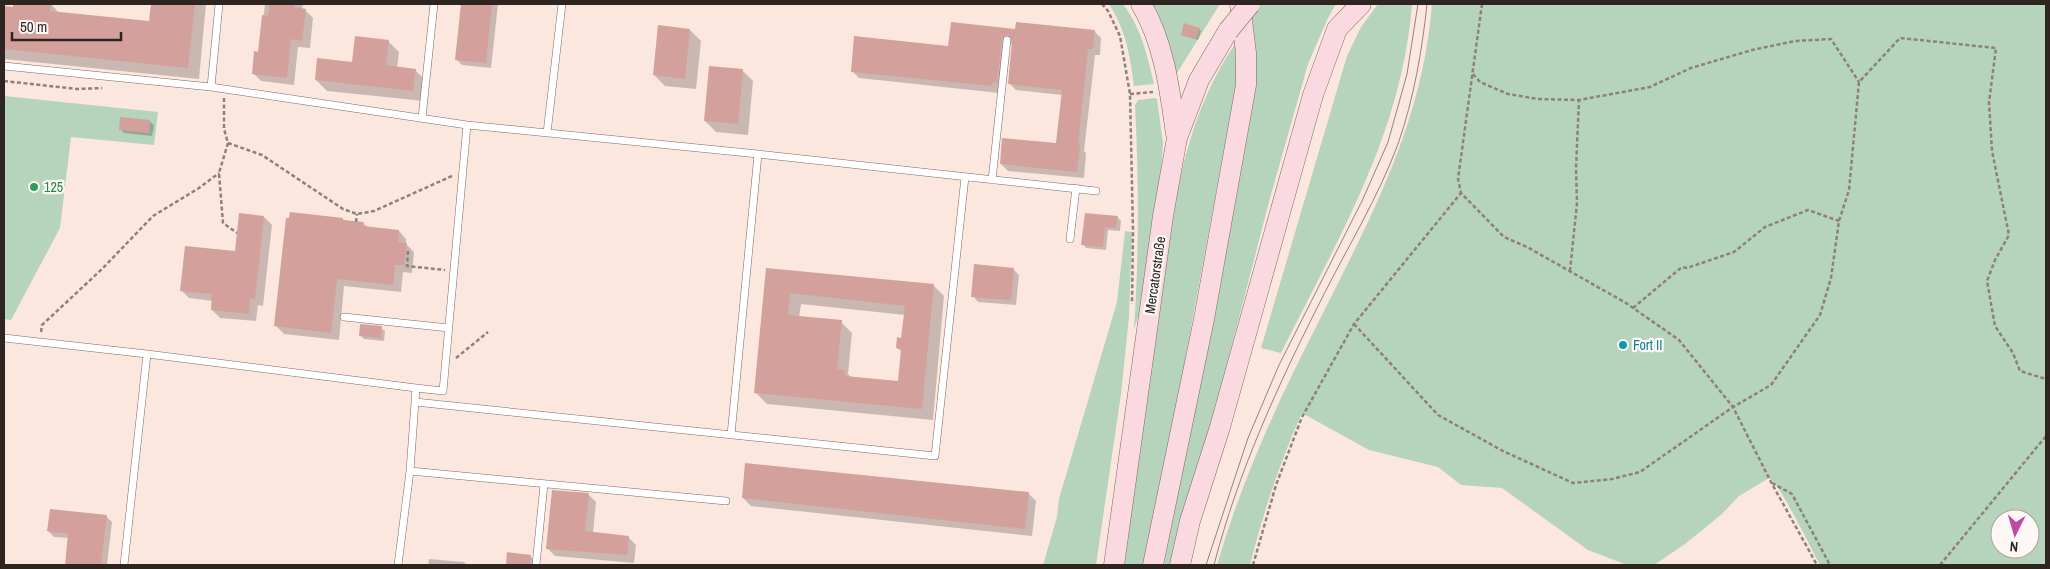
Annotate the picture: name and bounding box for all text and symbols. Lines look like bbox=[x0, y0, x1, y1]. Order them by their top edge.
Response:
scale bar bbox=[12, 10, 121, 42]
text: 50 m bbox=[20, 16, 47, 37]
place label: 125 bbox=[44, 178, 63, 196]
marker: 125 bbox=[28, 181, 40, 193]
street label: Mercatorstraße bbox=[1141, 235, 1169, 315]
place label: Fort II bbox=[1633, 336, 1662, 354]
marker: Fort II bbox=[1617, 339, 1629, 351]
north arrow bbox=[1990, 509, 2040, 559]
text: N bbox=[2009, 538, 2019, 556]

